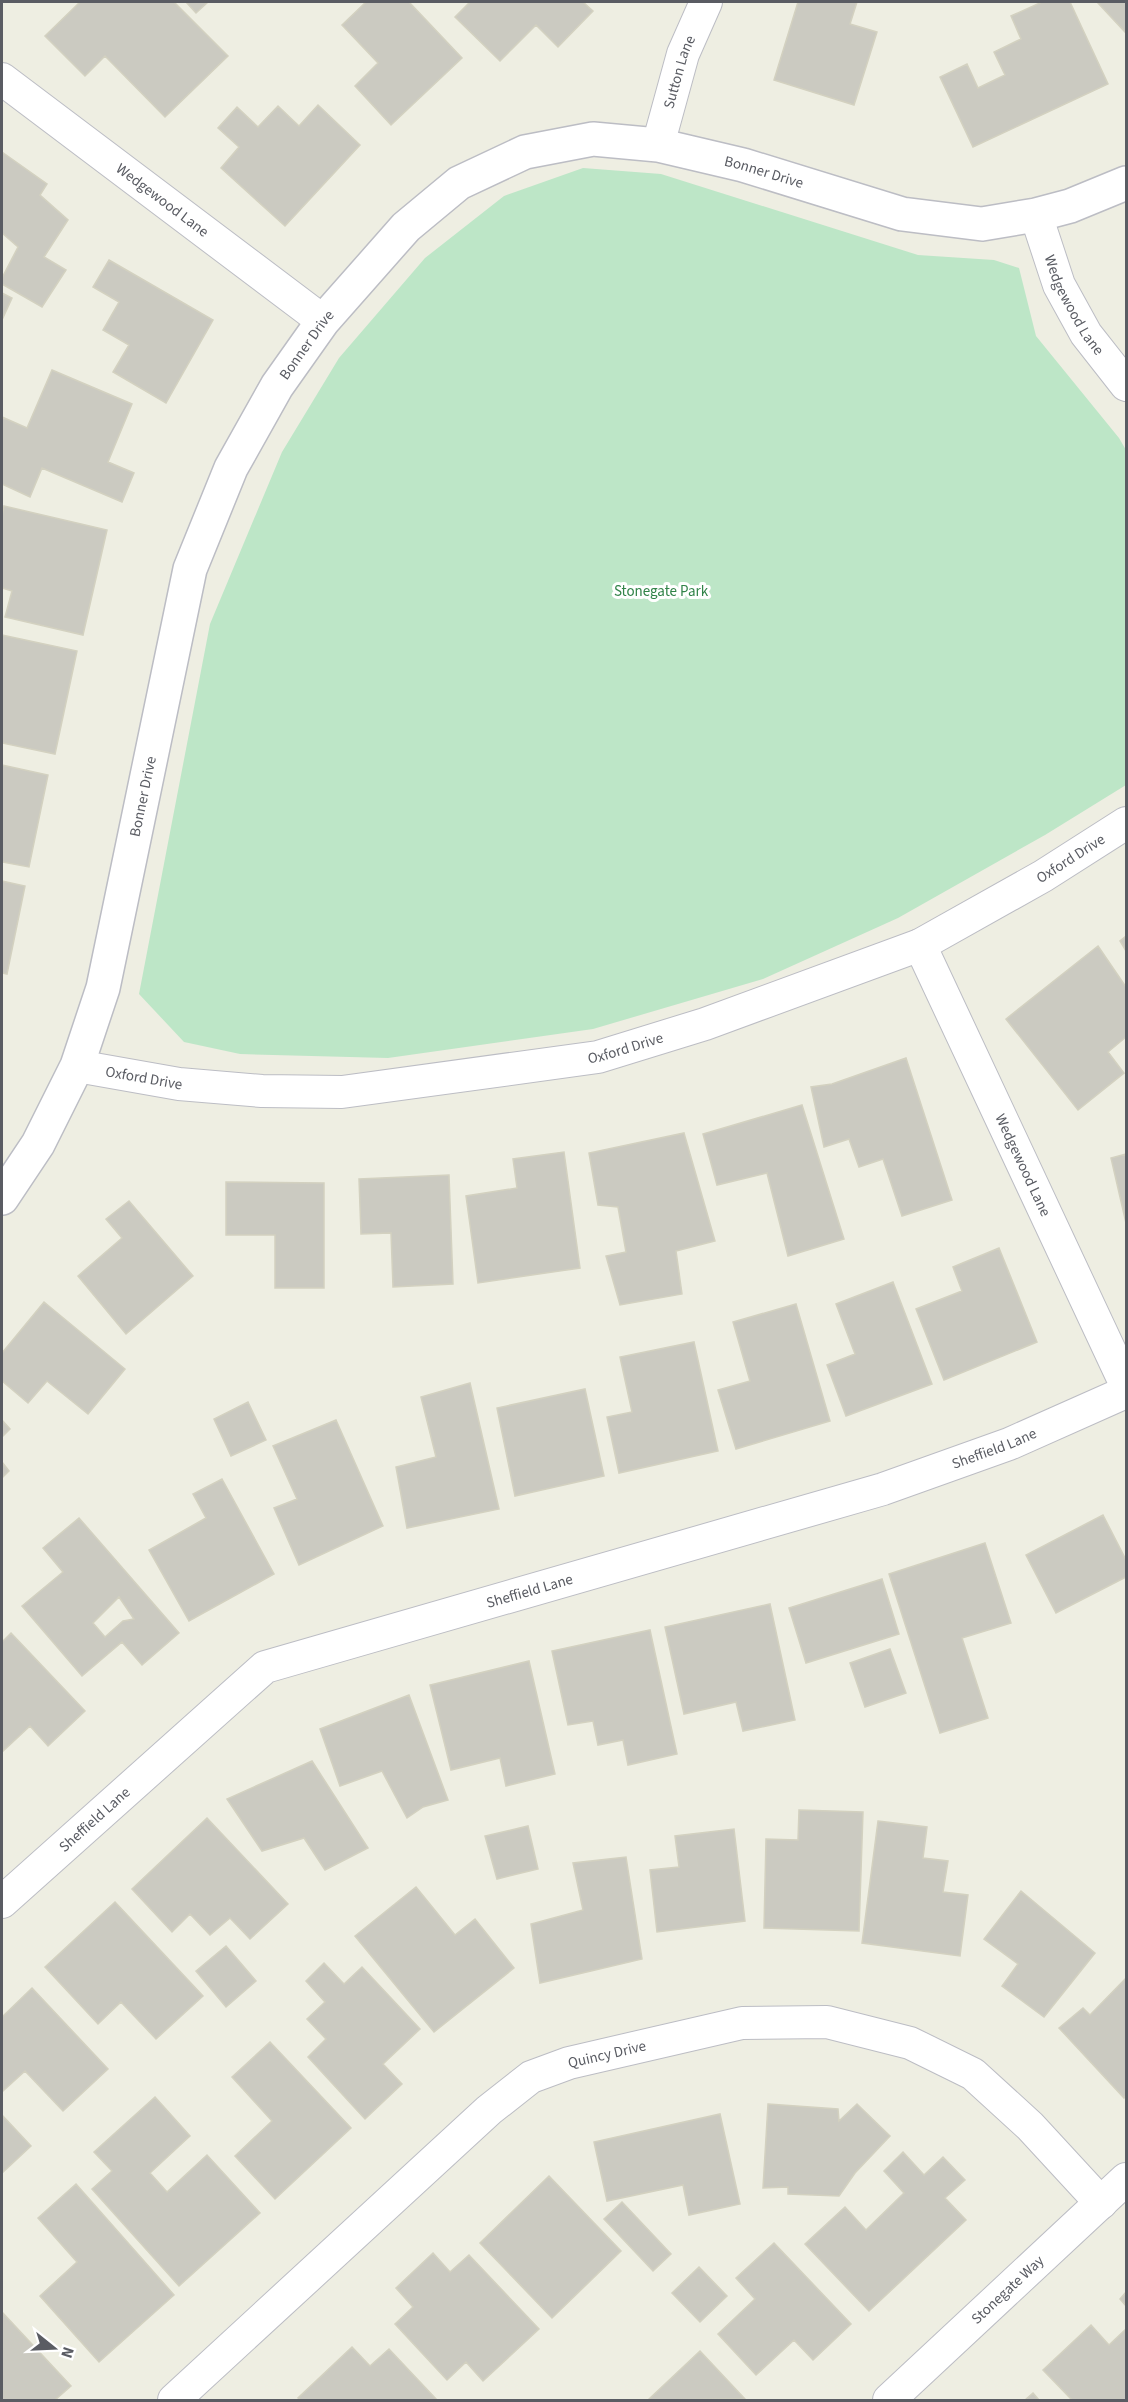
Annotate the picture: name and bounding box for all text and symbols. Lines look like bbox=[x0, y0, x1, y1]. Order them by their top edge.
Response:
street label: Sutton Lane bbox=[658, 32, 700, 111]
street label: Bonner Drive bbox=[722, 150, 806, 194]
street label: Wedgewood Lane bbox=[112, 158, 213, 242]
street label: Wedgewood Lane bbox=[1039, 252, 1109, 359]
street label: Bonner Drive bbox=[274, 305, 339, 384]
park label: Stonegate Park bbox=[614, 581, 709, 602]
street label: Bonner Drive bbox=[124, 754, 161, 839]
street label: Oxford Drive bbox=[1032, 829, 1109, 888]
street label: Oxford Drive bbox=[587, 1027, 666, 1069]
street label: Oxford Drive bbox=[104, 1061, 184, 1095]
street label: Wedgewood Lane bbox=[990, 1110, 1056, 1220]
street label: Sheffield Lane bbox=[949, 1423, 1040, 1474]
street label: Sheffield Lane bbox=[484, 1568, 575, 1613]
street label: Sheffield Lane bbox=[54, 1782, 135, 1857]
street label: Quincy Drive bbox=[566, 2035, 648, 2073]
street label: Stonegate Way bbox=[967, 2250, 1048, 2329]
north arrow bbox=[24, 2318, 84, 2378]
text: N bbox=[55, 2344, 79, 2361]

